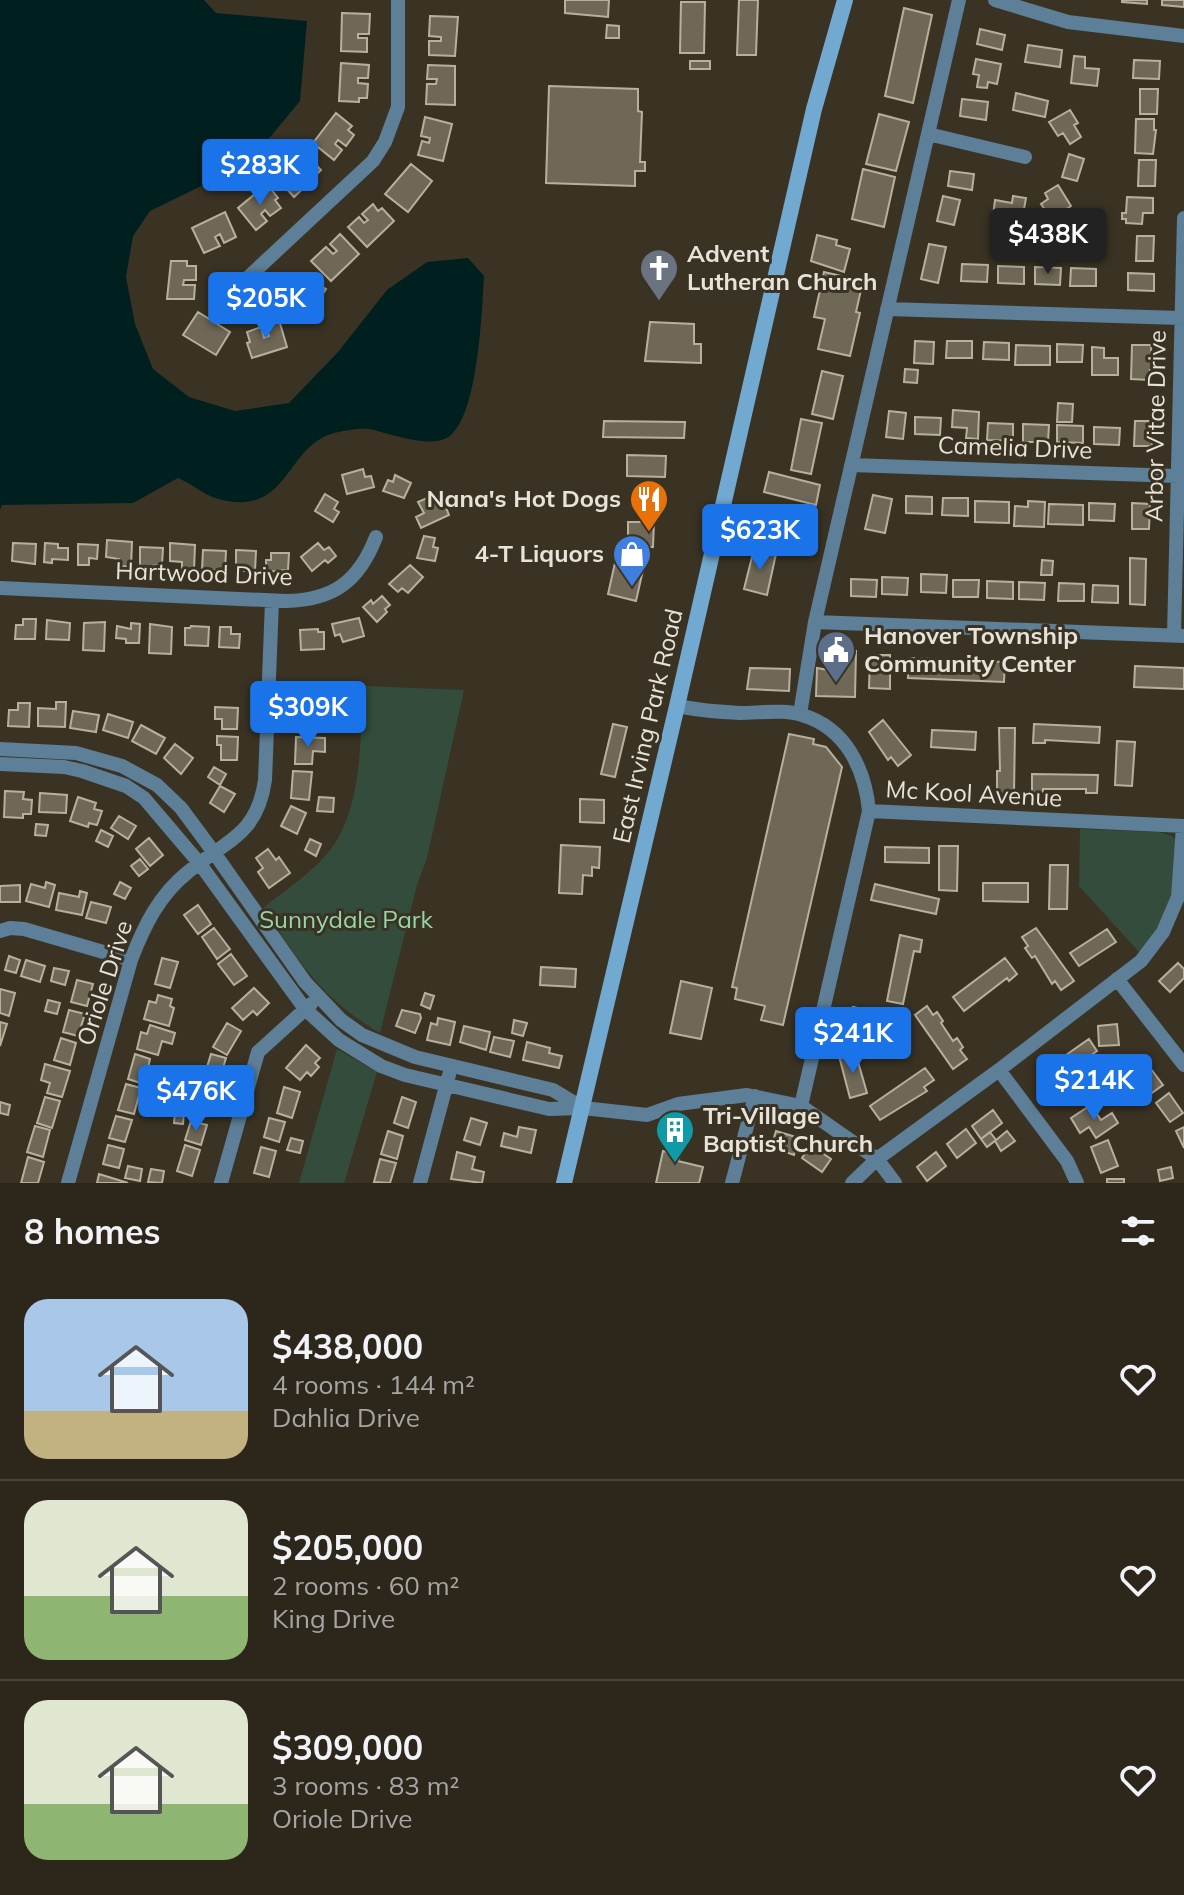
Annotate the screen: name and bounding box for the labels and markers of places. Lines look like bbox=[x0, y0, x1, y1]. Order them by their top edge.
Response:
pin: $283K bbox=[204, 139, 316, 207]
pin: $438K bbox=[992, 208, 1104, 276]
place label: Advent Lutheran Church bbox=[687, 238, 878, 296]
church icon: Advent Lutheran Church bbox=[638, 247, 680, 302]
pin: $205K bbox=[210, 272, 322, 340]
restaurant icon: Nana's Hot Dogs bbox=[628, 478, 670, 533]
place label: Nana's Hot Dogs bbox=[426, 483, 621, 513]
pin: $623K bbox=[704, 504, 816, 572]
shop icon: 4-T Liquors bbox=[611, 533, 653, 588]
place label: 4-T Liquors bbox=[474, 538, 604, 568]
place label: Hanover Township Community Center bbox=[864, 620, 1078, 678]
public building icon: Hanover Township Community Center bbox=[815, 629, 857, 684]
pin: $309K bbox=[252, 681, 364, 749]
pin: $241K bbox=[797, 1007, 909, 1075]
pin: $214K bbox=[1038, 1054, 1150, 1122]
pin: $476K bbox=[140, 1065, 252, 1133]
place label: Tri-Village Baptist Church bbox=[703, 1100, 873, 1158]
building icon: Tri-Village Baptist Church bbox=[654, 1109, 696, 1164]

